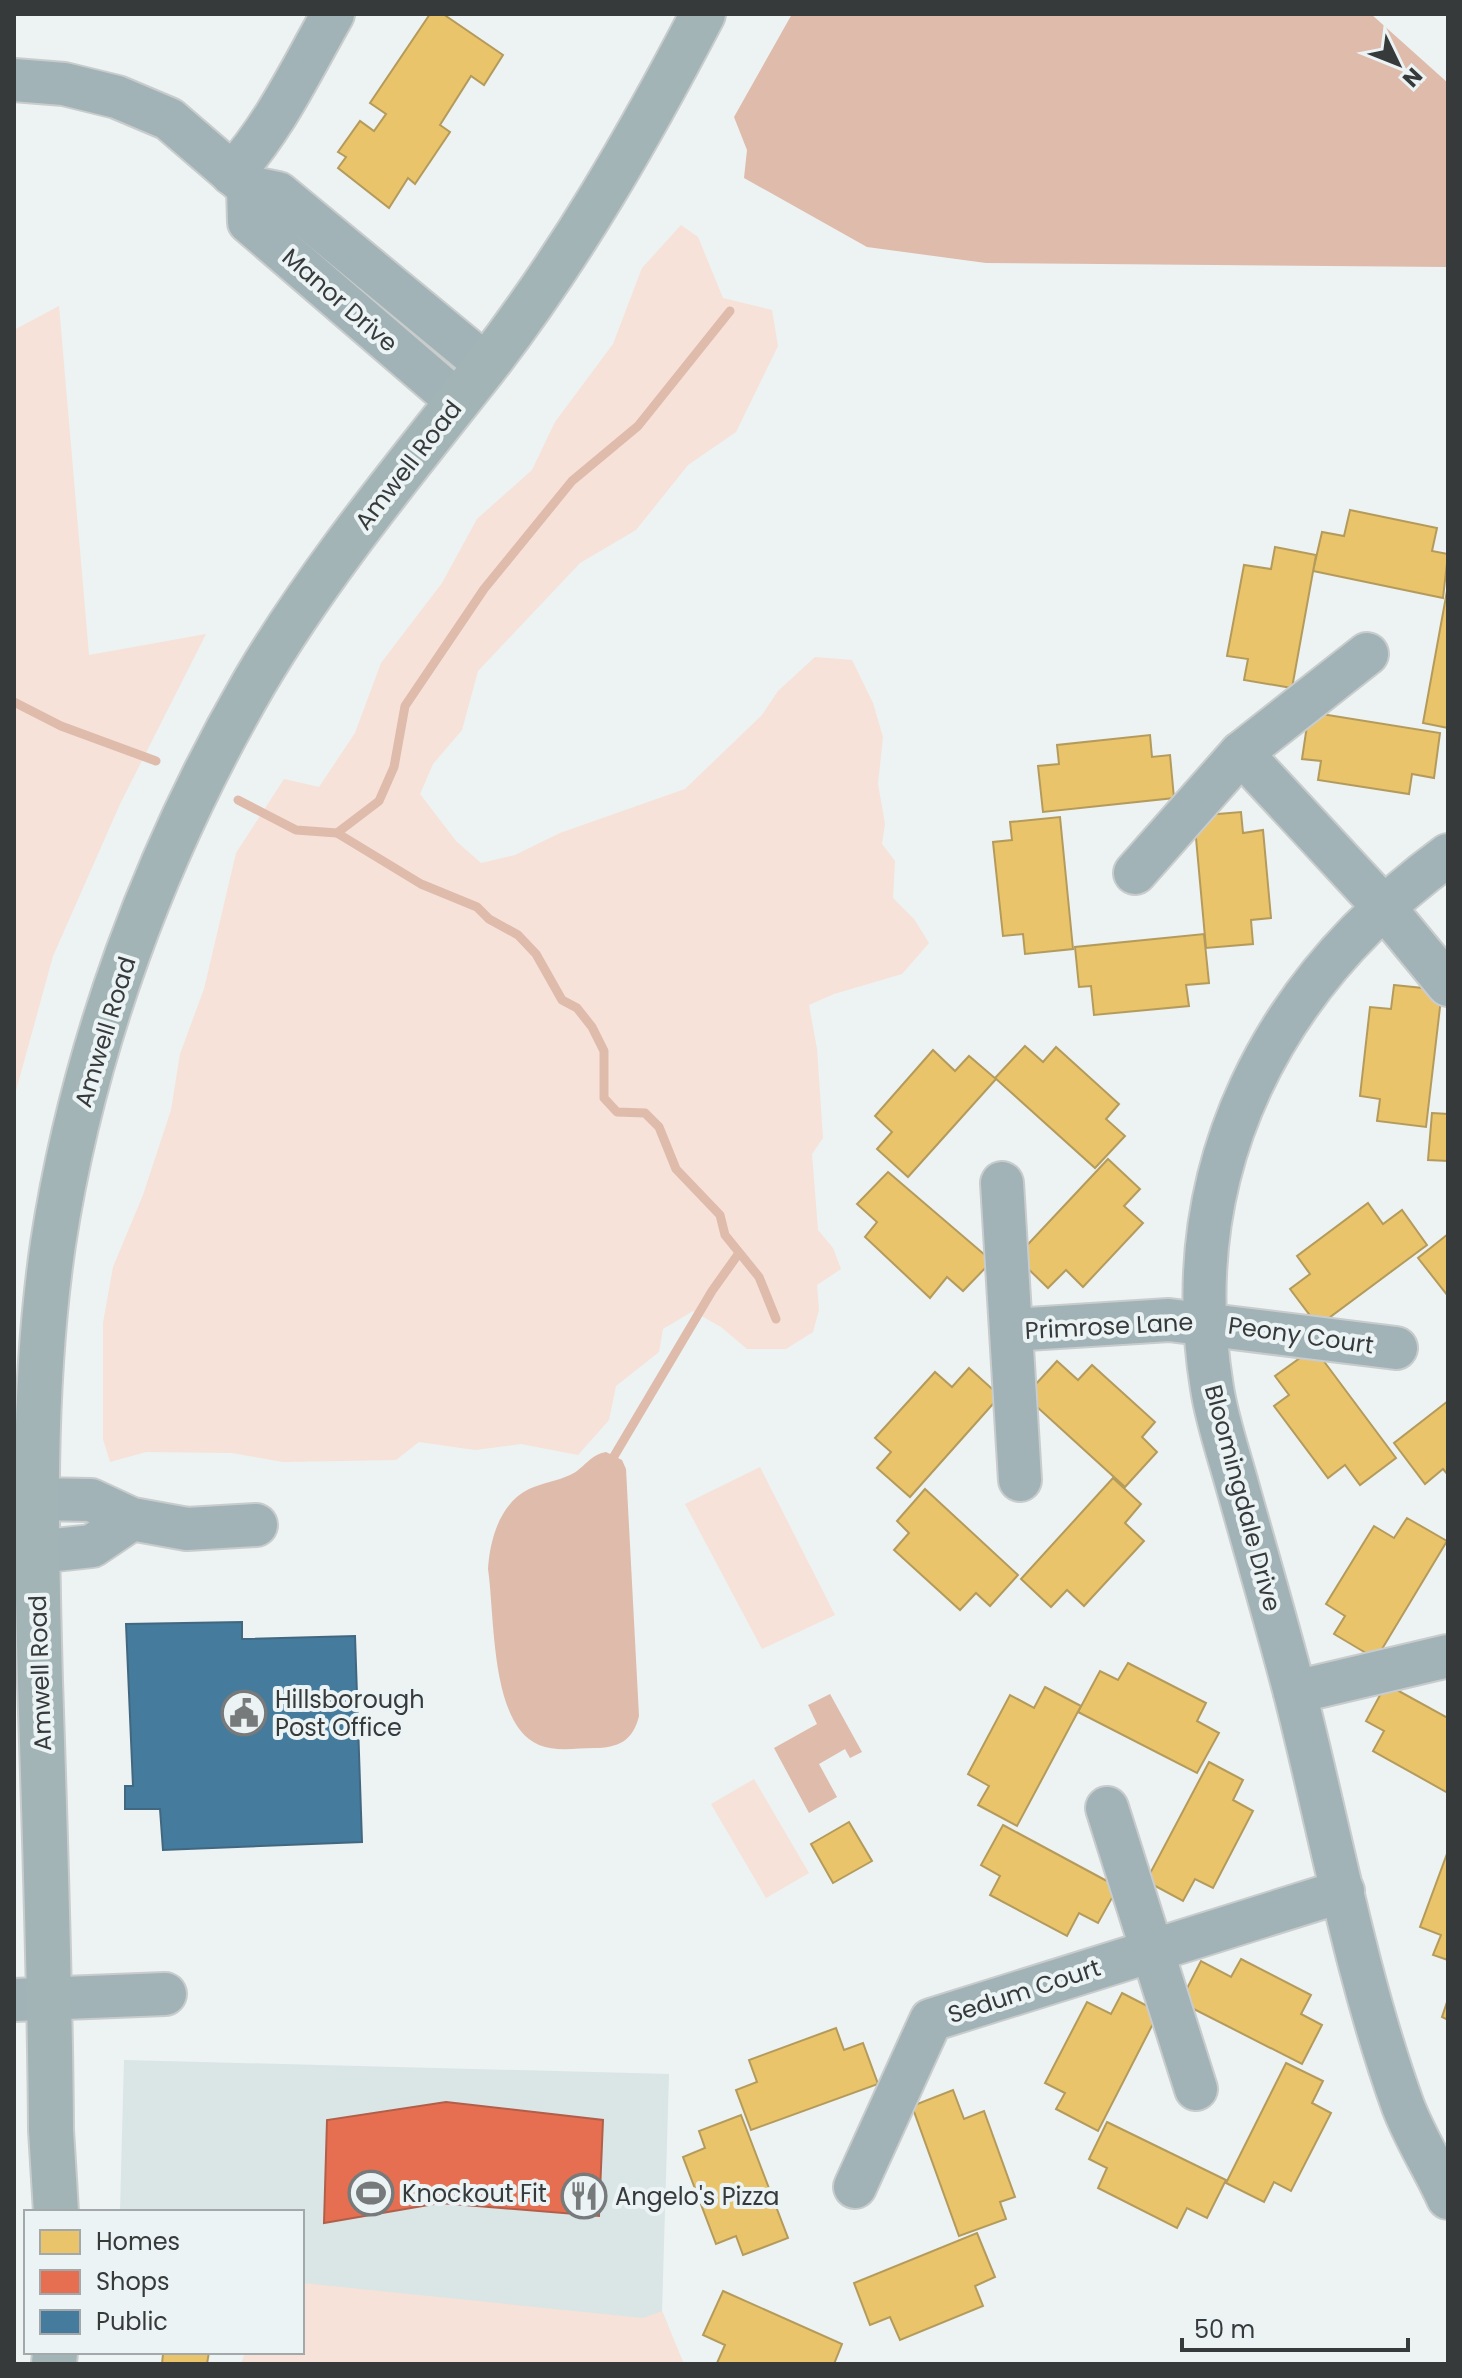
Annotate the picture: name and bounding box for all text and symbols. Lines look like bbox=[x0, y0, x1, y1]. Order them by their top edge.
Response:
north arrow bbox=[1358, 24, 1438, 104]
text: N bbox=[1395, 61, 1429, 94]
street label: Manor Drive bbox=[275, 241, 405, 359]
street label: Amwell Road bbox=[347, 393, 469, 537]
street label: Amwell Road bbox=[66, 953, 144, 1111]
street label: Primrose Lane bbox=[1024, 1305, 1194, 1347]
street label: Peony Court bbox=[1226, 1308, 1376, 1362]
street label: Bloomingdale Drive bbox=[1197, 1381, 1289, 1615]
street label: Amwell Road bbox=[21, 1594, 59, 1752]
place label: Hillsborough Post Office bbox=[275, 1683, 425, 1744]
public building icon: Hillsborough Post Office bbox=[220, 1689, 268, 1737]
street label: Sedum Court bbox=[943, 1951, 1105, 2031]
sports icon: Knockout Fit bbox=[347, 2169, 395, 2217]
restaurant icon: Angelo's Pizza bbox=[560, 2172, 608, 2220]
place label: Knockout Fit bbox=[402, 2177, 547, 2210]
place label: Angelo's Pizza bbox=[615, 2180, 780, 2213]
legend bbox=[24, 2210, 304, 2354]
text: Homes bbox=[96, 2225, 180, 2258]
text: Shops bbox=[96, 2265, 170, 2298]
scale bar bbox=[1182, 2302, 1408, 2352]
text: Public bbox=[96, 2305, 168, 2338]
text: 50 m bbox=[1194, 2313, 1255, 2346]

